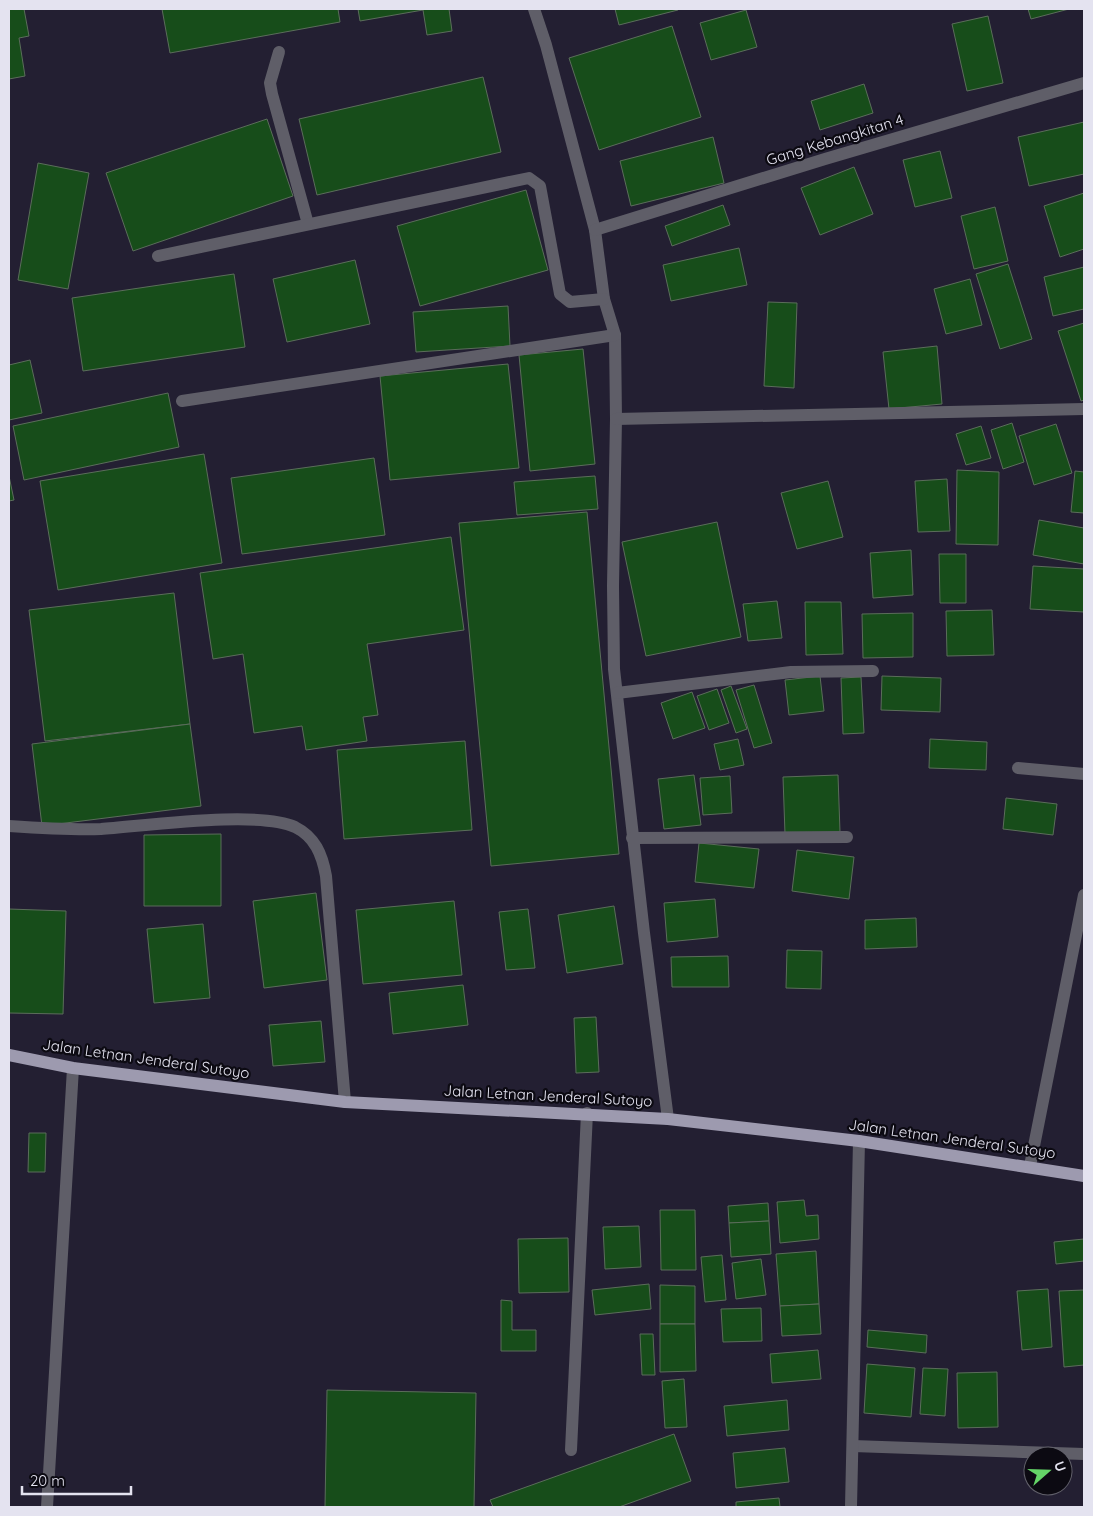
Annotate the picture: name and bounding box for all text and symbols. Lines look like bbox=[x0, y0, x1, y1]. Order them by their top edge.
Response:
street label: Gang Kebangkitan 4 bbox=[764, 110, 906, 169]
street label: Jalan Letnan Jenderal Sutoyo bbox=[41, 1035, 251, 1082]
street label: Jalan Letnan Jenderal Sutoyo bbox=[443, 1081, 653, 1110]
street label: Jalan Letnan Jenderal Sutoyo bbox=[847, 1115, 1057, 1162]
north arrow bbox=[1023, 1446, 1073, 1496]
text: U bbox=[1050, 1459, 1070, 1474]
scale bar bbox=[22, 1464, 131, 1496]
text: 20 m bbox=[30, 1471, 65, 1490]

